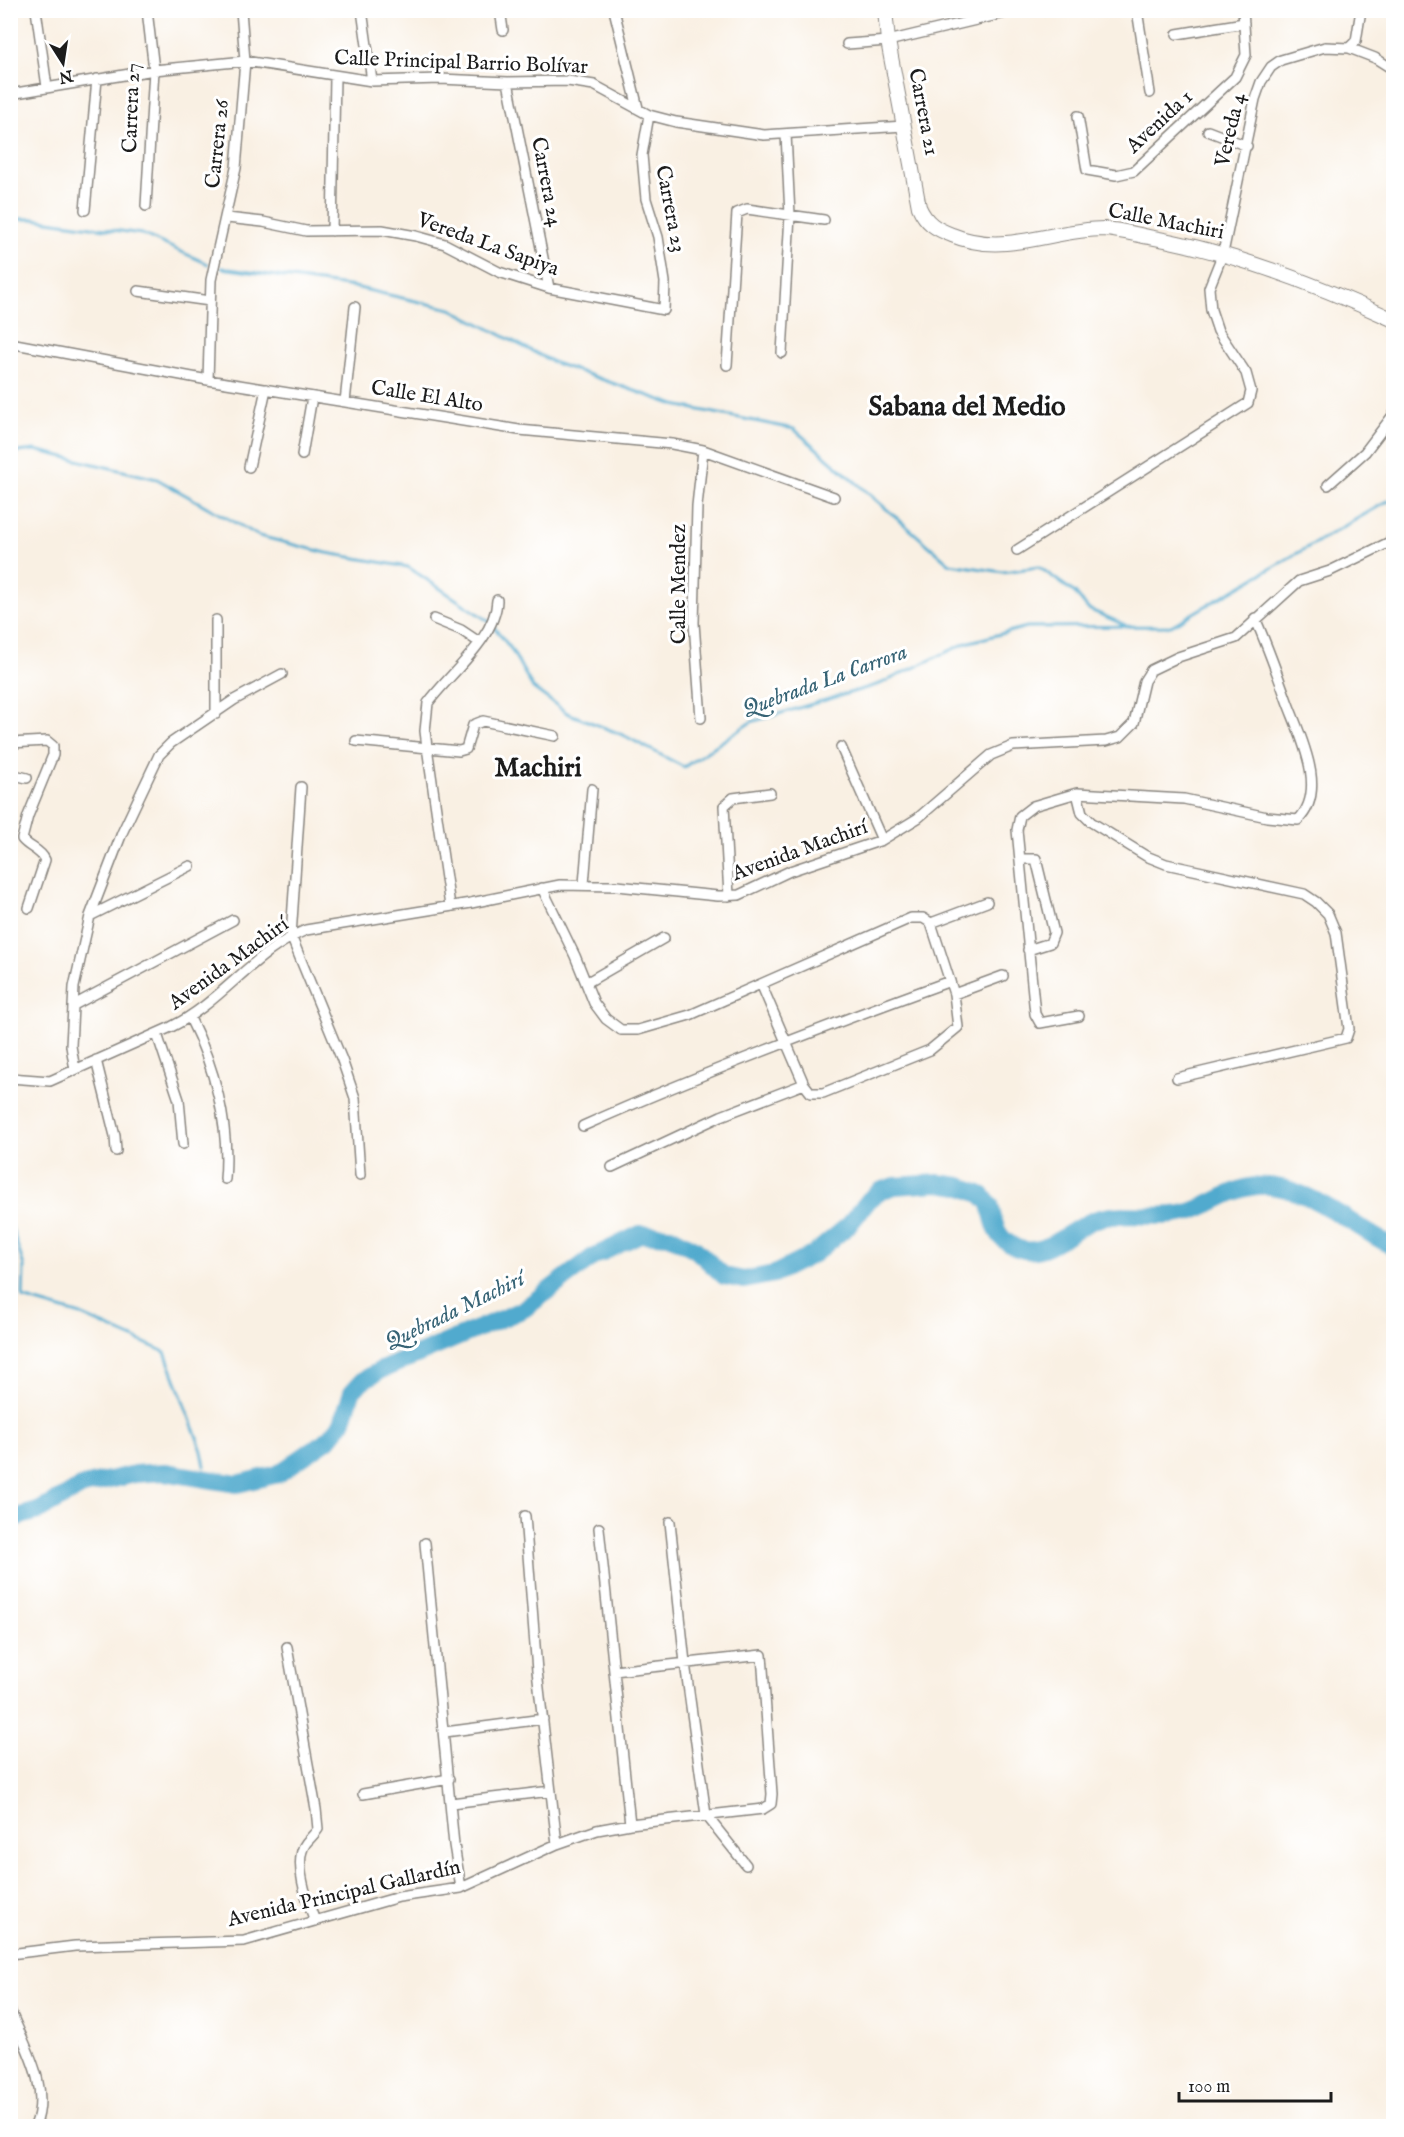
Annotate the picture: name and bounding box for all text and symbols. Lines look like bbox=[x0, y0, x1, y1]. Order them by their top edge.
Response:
north arrow bbox=[33, 33, 93, 93]
street label: Calle Principal Barrio Bolívar bbox=[334, 45, 589, 81]
street label: Carrera 27 bbox=[117, 63, 147, 153]
text: N bbox=[57, 64, 76, 87]
street label: Carrera 21 bbox=[901, 66, 945, 158]
street label: Avenida 1 bbox=[1120, 84, 1199, 161]
street label: Vereda 4 bbox=[1209, 90, 1253, 170]
street label: Carrera 26 bbox=[200, 97, 236, 190]
street label: Carrera 24 bbox=[524, 135, 568, 230]
street label: Carrera 23 bbox=[648, 163, 692, 255]
street label: Calle Machiri bbox=[1106, 198, 1226, 246]
street label: Vereda La Sapiya bbox=[412, 206, 563, 283]
street label: Calle El Alto bbox=[369, 375, 485, 419]
district label: Sabana del Medio bbox=[868, 391, 1066, 425]
street label: Calle Mendez bbox=[666, 523, 693, 644]
water label: Quebrada La Carrora bbox=[739, 638, 911, 724]
district label: Machiri bbox=[494, 752, 582, 786]
street label: Avenida Machirí bbox=[728, 814, 873, 888]
street label: Avenida Machirí bbox=[163, 910, 296, 1017]
water label: Quebrada Machirí bbox=[381, 1264, 532, 1357]
street label: Avenida Principal Gallardín bbox=[224, 1854, 463, 1934]
scale bar bbox=[1179, 2065, 1330, 2103]
text: 100 m bbox=[1188, 2076, 1230, 2099]

